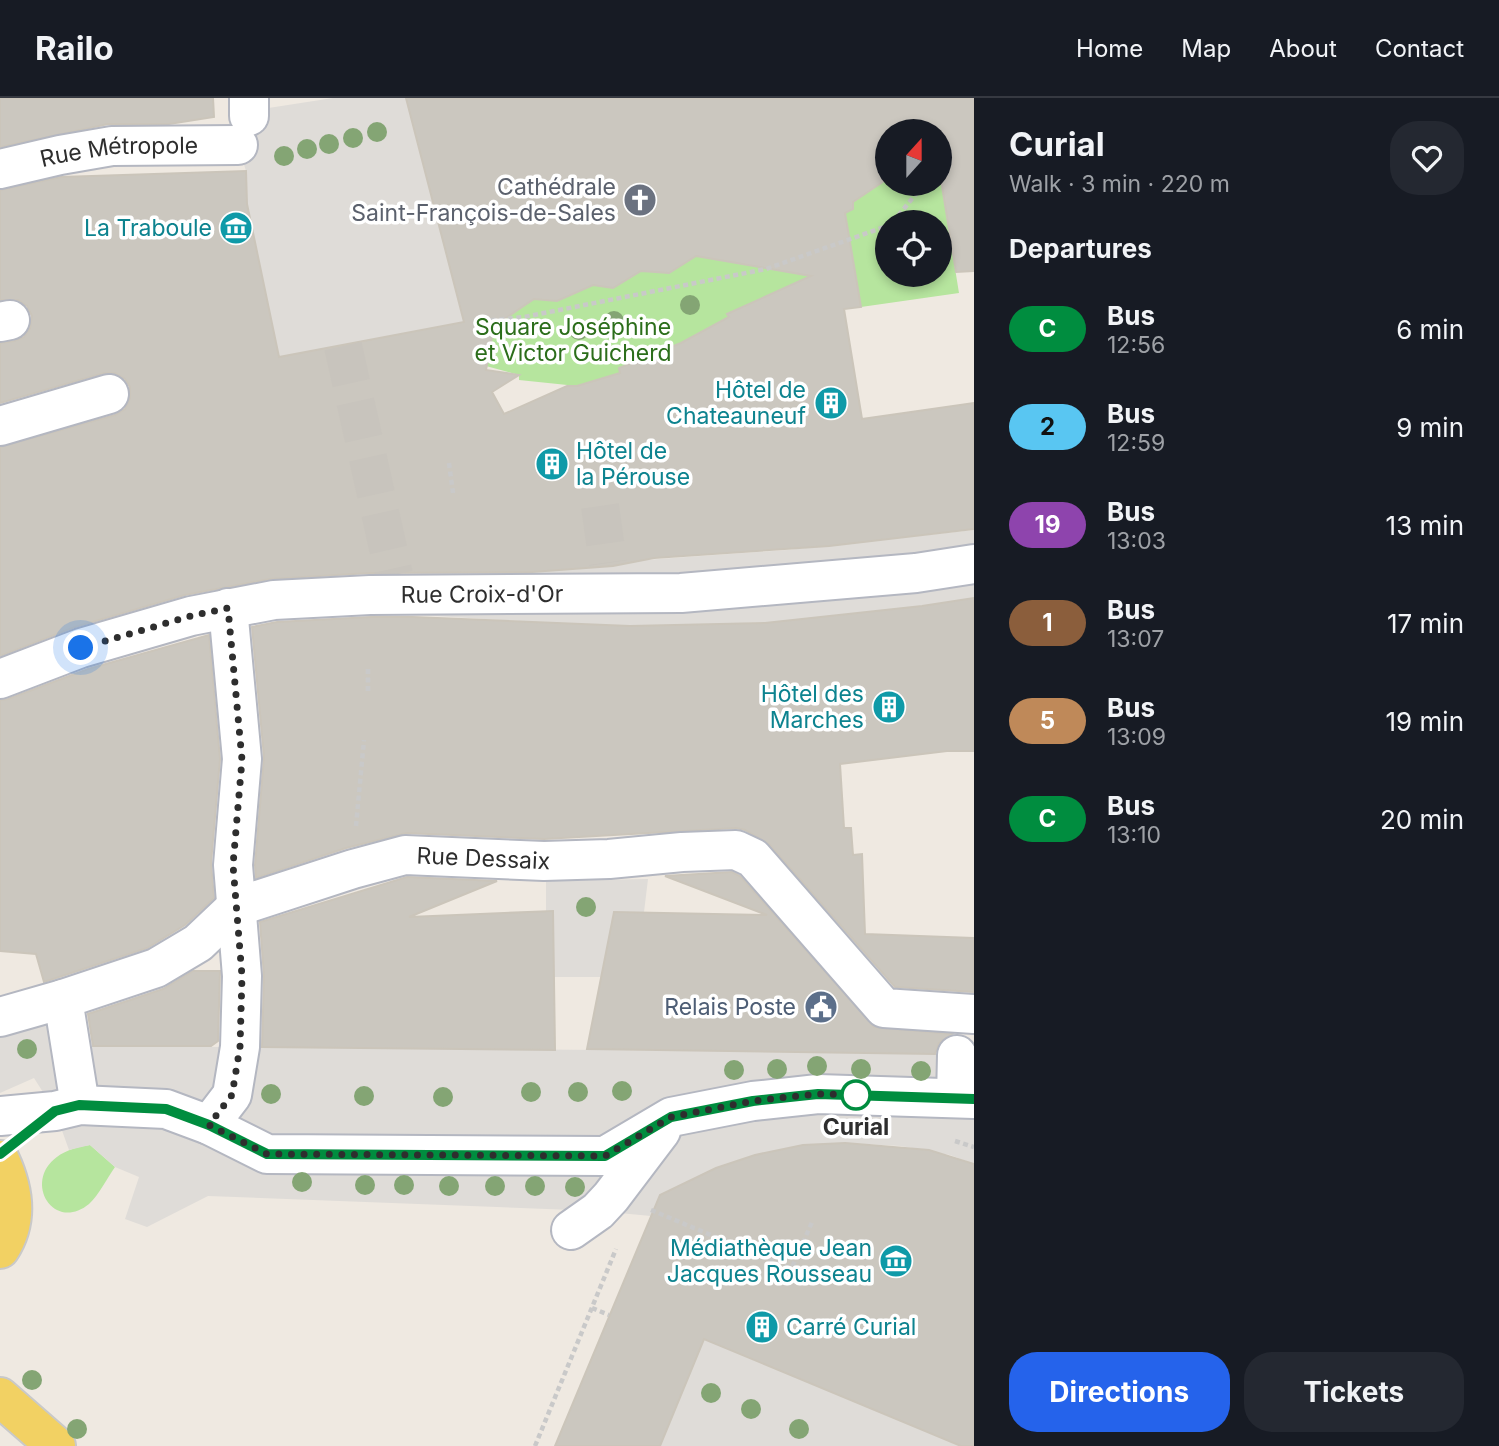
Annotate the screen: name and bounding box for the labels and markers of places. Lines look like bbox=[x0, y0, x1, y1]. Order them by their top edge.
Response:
place label: Cathédrale Saint-François-de-Sales bbox=[351, 173, 616, 227]
church icon: Cathédrale Saint-François-de-Sales bbox=[621, 181, 659, 219]
museum icon: La Traboule bbox=[217, 209, 255, 247]
place label: La Traboule bbox=[84, 214, 212, 242]
place label: Hôtel de Chateauneuf bbox=[666, 376, 806, 430]
building icon: Hôtel de Chateauneuf bbox=[812, 384, 850, 422]
place label: Hôtel de la Pérouse bbox=[576, 437, 690, 491]
building icon: Hôtel de la Pérouse bbox=[533, 445, 571, 483]
place label: Hôtel des Marches bbox=[761, 680, 864, 734]
building icon: Hôtel des Marches bbox=[870, 688, 908, 726]
public building icon: Relais Poste bbox=[802, 988, 840, 1026]
place label: Relais Poste bbox=[664, 993, 796, 1021]
marker: Curial bbox=[841, 1080, 871, 1110]
place label: Curial bbox=[823, 1113, 889, 1141]
place label: Médiathèque Jean Jacques Rousseau bbox=[667, 1234, 872, 1288]
museum icon: Médiathèque Jean Jacques Rousseau bbox=[877, 1242, 915, 1280]
building icon: Carré Curial bbox=[743, 1308, 781, 1346]
place label: Carré Curial bbox=[786, 1313, 916, 1341]

